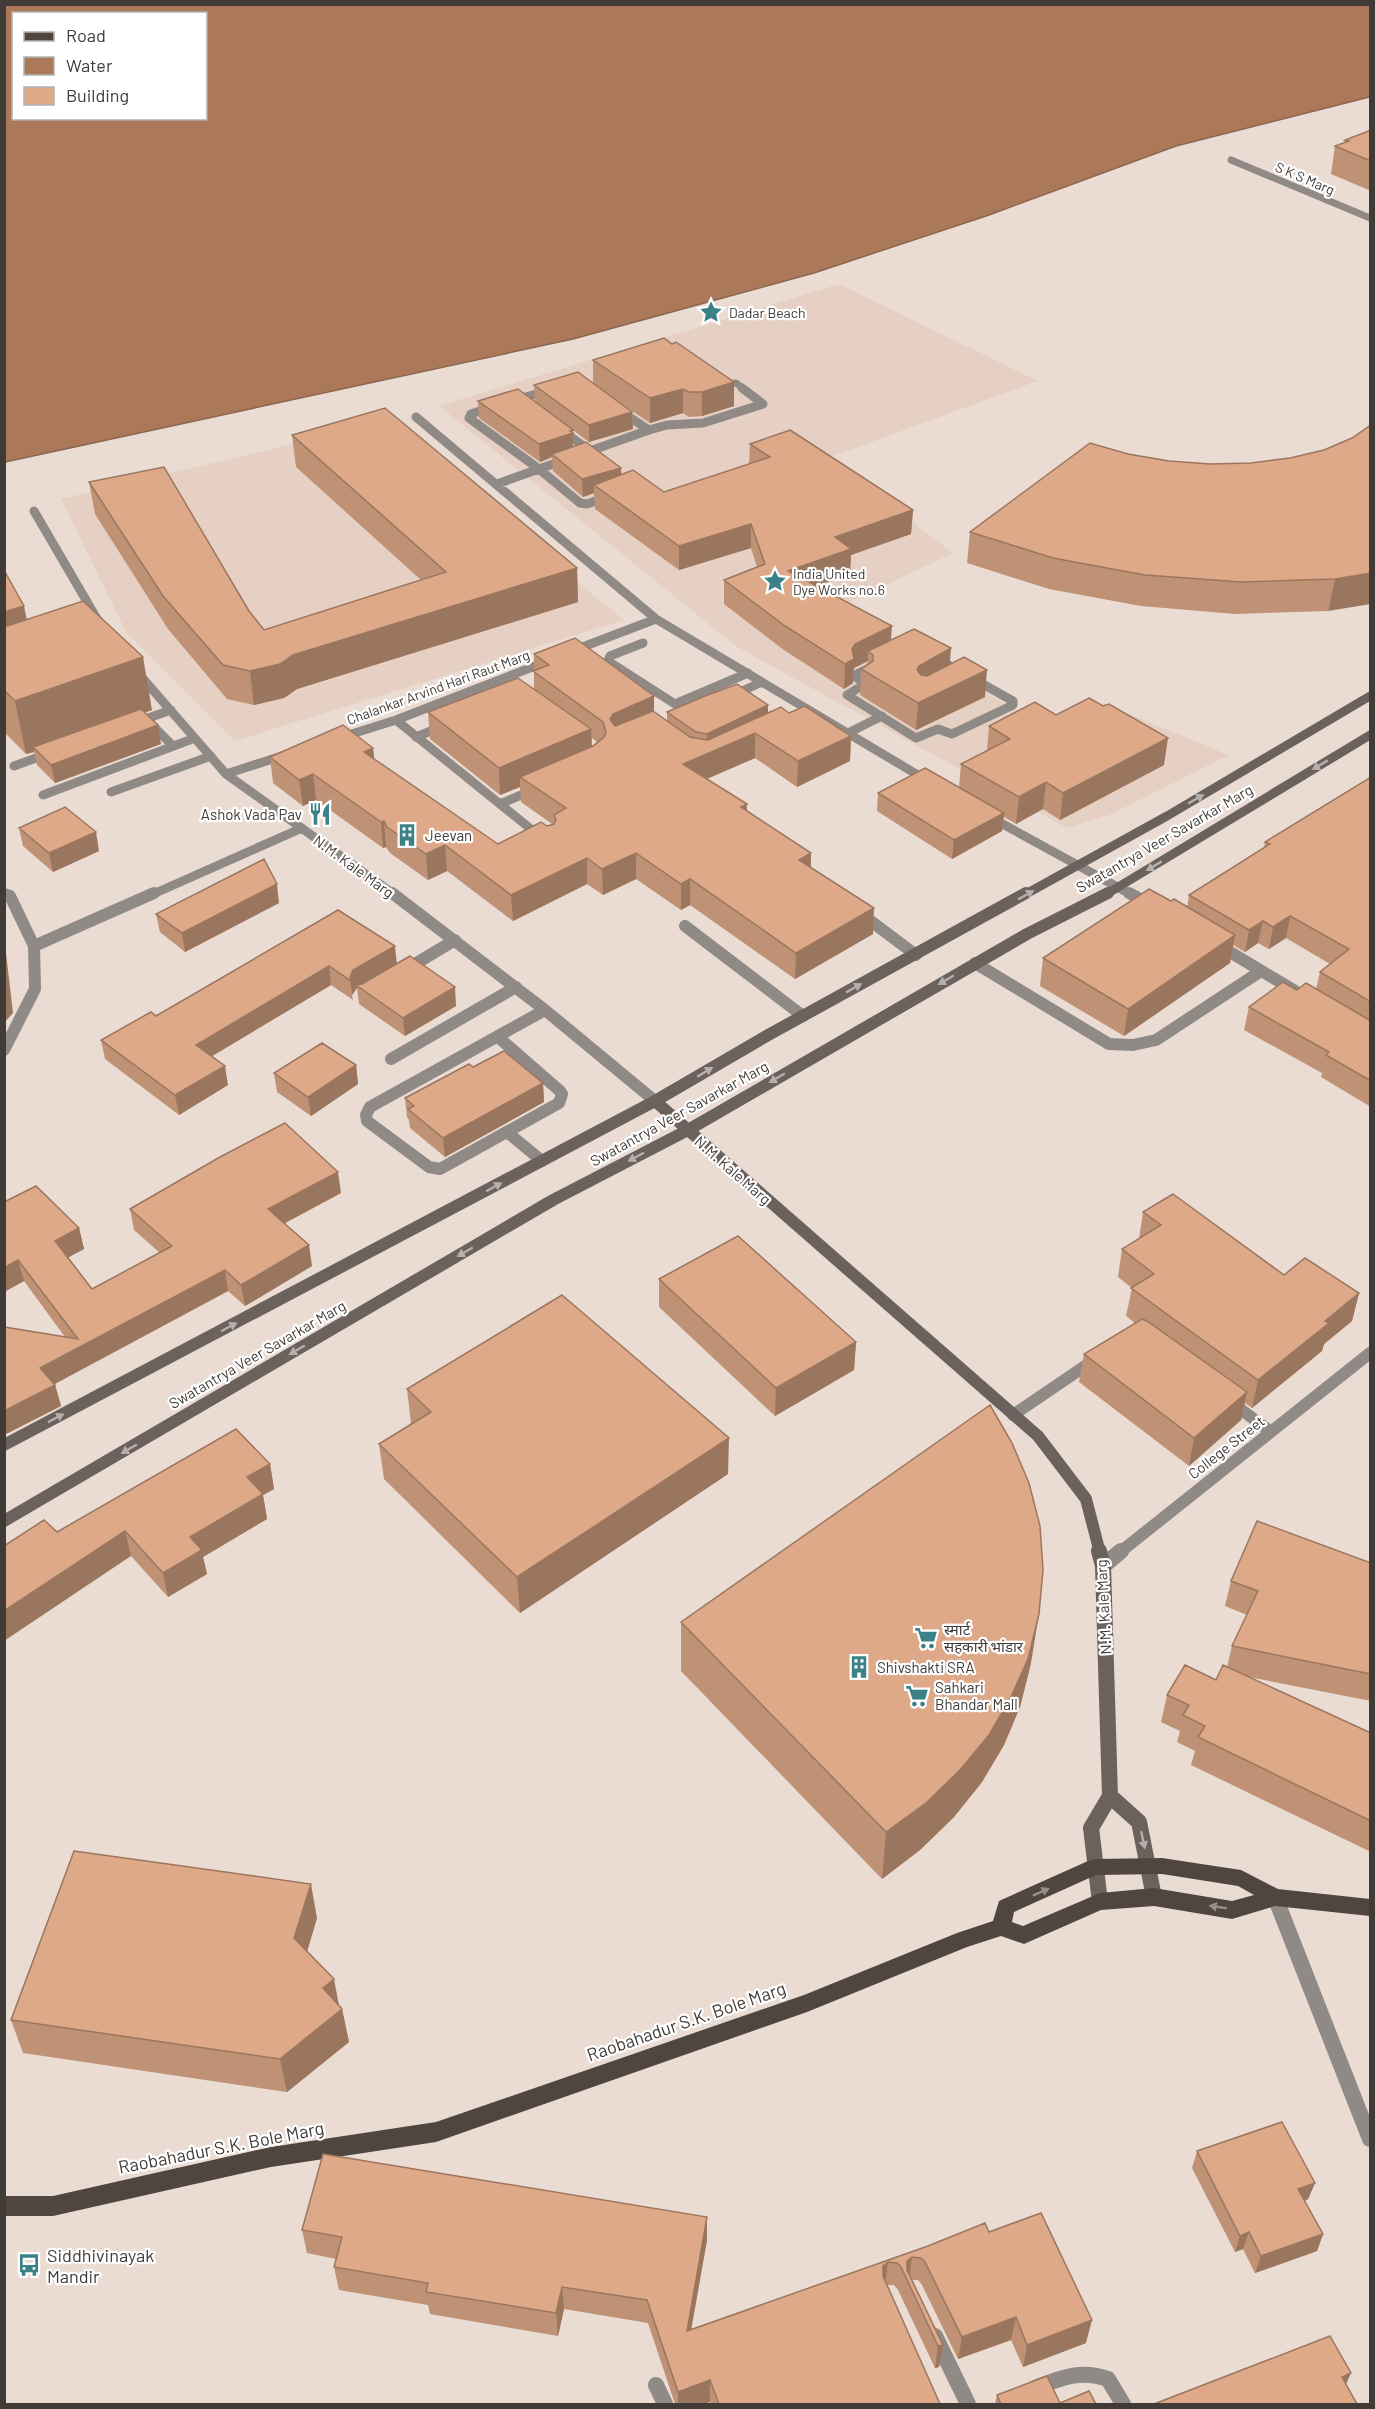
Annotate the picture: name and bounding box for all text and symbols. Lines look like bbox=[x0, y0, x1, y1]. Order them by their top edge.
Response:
legend bbox=[12, 12, 207, 120]
text: Road bbox=[66, 24, 106, 46]
text: Water bbox=[66, 54, 113, 76]
text: Building bbox=[66, 84, 129, 106]
street label: S K S Marg bbox=[1273, 158, 1337, 198]
place icon: Dadar Beach bbox=[698, 299, 724, 325]
place label: Dadar Beach bbox=[729, 304, 806, 321]
place label: India United Dye Works no.6 bbox=[793, 565, 885, 598]
place icon: India United Dye Works no.6 bbox=[762, 568, 788, 594]
street label: Chalankar Arvind Hari Raut Marg bbox=[344, 646, 532, 728]
one-way arrow bbox=[1312, 760, 1329, 771]
street label: Swatantrya Veer Savarkar Marg bbox=[1072, 780, 1256, 896]
one-way arrow bbox=[1188, 794, 1205, 804]
restaurant icon: Ashok Vada Pav bbox=[307, 801, 333, 827]
place label: Ashok Vada Pav bbox=[201, 805, 302, 823]
building icon: Jeevan bbox=[394, 822, 420, 848]
place label: Jeevan bbox=[425, 826, 472, 844]
street label: N.M. Kale Marg bbox=[310, 831, 398, 901]
one-way arrow bbox=[1146, 861, 1162, 872]
one-way arrow bbox=[1017, 890, 1034, 900]
one-way arrow bbox=[937, 975, 954, 985]
one-way arrow bbox=[846, 983, 863, 993]
street label: Swatantrya Veer Savarkar Marg bbox=[587, 1056, 771, 1170]
one-way arrow bbox=[697, 1066, 713, 1077]
one-way arrow bbox=[769, 1073, 786, 1083]
street label: N.M. Kale Marg bbox=[691, 1132, 775, 1208]
one-way arrow bbox=[627, 1152, 644, 1162]
one-way arrow bbox=[485, 1182, 502, 1192]
one-way arrow bbox=[457, 1246, 473, 1257]
street label: Swatantrya Veer Savarkar Marg bbox=[165, 1296, 349, 1412]
one-way arrow bbox=[220, 1322, 237, 1332]
one-way arrow bbox=[288, 1345, 305, 1355]
street label: College Street bbox=[1184, 1412, 1268, 1482]
one-way arrow bbox=[48, 1413, 65, 1423]
one-way arrow bbox=[121, 1443, 137, 1454]
street label: N.M. Kale Marg bbox=[1092, 1559, 1114, 1655]
place label: स्मार्ट सहकारी भांडार bbox=[944, 1620, 1024, 1655]
supermarket icon: स्मार्ट सहकारी भांडार bbox=[913, 1625, 939, 1651]
building icon: Shivshakti SRA bbox=[846, 1654, 872, 1680]
place label: Shivshakti SRA bbox=[877, 1658, 975, 1676]
place label: Sahkari Bhandar Mall bbox=[935, 1678, 1018, 1713]
supermarket icon: Sahkari Bhandar Mall bbox=[904, 1683, 930, 1709]
one-way arrow bbox=[1139, 1831, 1148, 1850]
one-way arrow bbox=[1032, 1887, 1049, 1896]
one-way arrow bbox=[1208, 1903, 1227, 1912]
street label: Raobahadur S.K. Bole Marg bbox=[584, 1977, 788, 2065]
street label: Raobahadur S.K. Bole Marg bbox=[116, 2116, 326, 2178]
place label: Siddhivinayak Mandir bbox=[47, 2244, 154, 2287]
bus stop icon: Siddhivinayak Mandir bbox=[16, 2252, 42, 2278]

